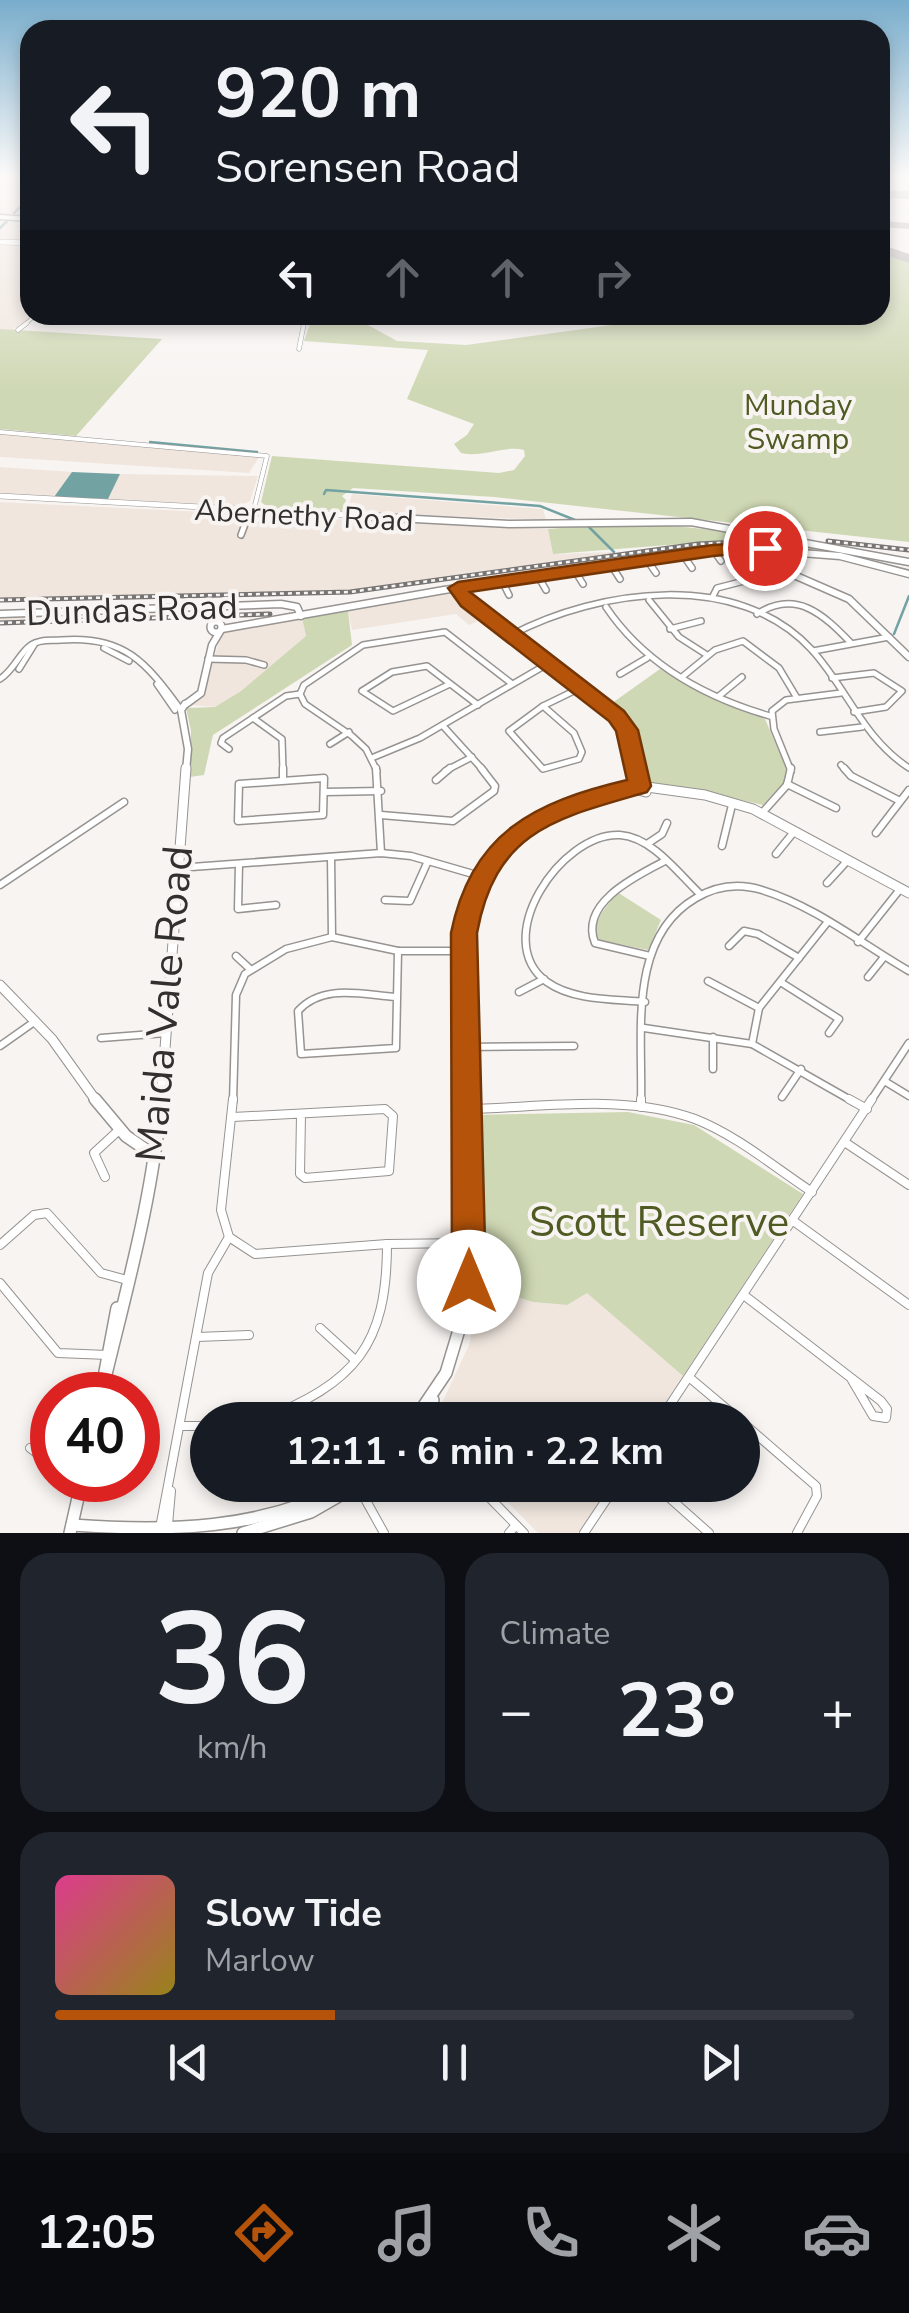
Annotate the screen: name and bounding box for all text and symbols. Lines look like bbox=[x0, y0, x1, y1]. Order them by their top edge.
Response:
text: 920 m bbox=[215, 46, 421, 142]
icon: left bbox=[50, 60, 180, 190]
text: Sorensen Road bbox=[215, 137, 520, 198]
icon: left bbox=[270, 250, 325, 305]
icon: ahead bbox=[375, 250, 430, 305]
icon: ahead bbox=[480, 250, 535, 305]
icon: right bbox=[585, 250, 640, 305]
park label: Munday Swamp bbox=[744, 385, 853, 460]
street label: Abernethy Road bbox=[193, 490, 415, 542]
pin bbox=[723, 506, 808, 591]
icon: arrive bbox=[738, 521, 793, 576]
street label: Dundas Road bbox=[25, 583, 239, 637]
street label: Maida Vale Road bbox=[123, 843, 207, 1165]
park label: Scott Reserve bbox=[529, 1194, 789, 1251]
position arrow bbox=[417, 1230, 521, 1334]
speed limit sign: 40 bbox=[30, 1372, 160, 1502]
text: 12:11 · 6 min · 2.2 km bbox=[286, 1426, 664, 1477]
text: 36 bbox=[154, 1572, 310, 1749]
text: Climate bbox=[500, 1612, 610, 1655]
text: 23° bbox=[618, 1660, 736, 1762]
text: − bbox=[500, 1674, 533, 1749]
text: + bbox=[821, 1674, 854, 1749]
text: km/h bbox=[197, 1726, 268, 1769]
text: Slow Tide bbox=[205, 1888, 382, 1939]
text: Marlow bbox=[205, 1939, 315, 1982]
icon: previous bbox=[161, 2035, 216, 2090]
icon: pause bbox=[427, 2035, 482, 2090]
icon: next bbox=[693, 2035, 748, 2090]
icon: directions bbox=[229, 2198, 299, 2268]
icon: music bbox=[372, 2198, 442, 2268]
icon: phone bbox=[516, 2198, 586, 2268]
icon: climate bbox=[659, 2198, 729, 2268]
icon: car bbox=[802, 2198, 872, 2268]
text: 12:05 bbox=[37, 2203, 156, 2264]

